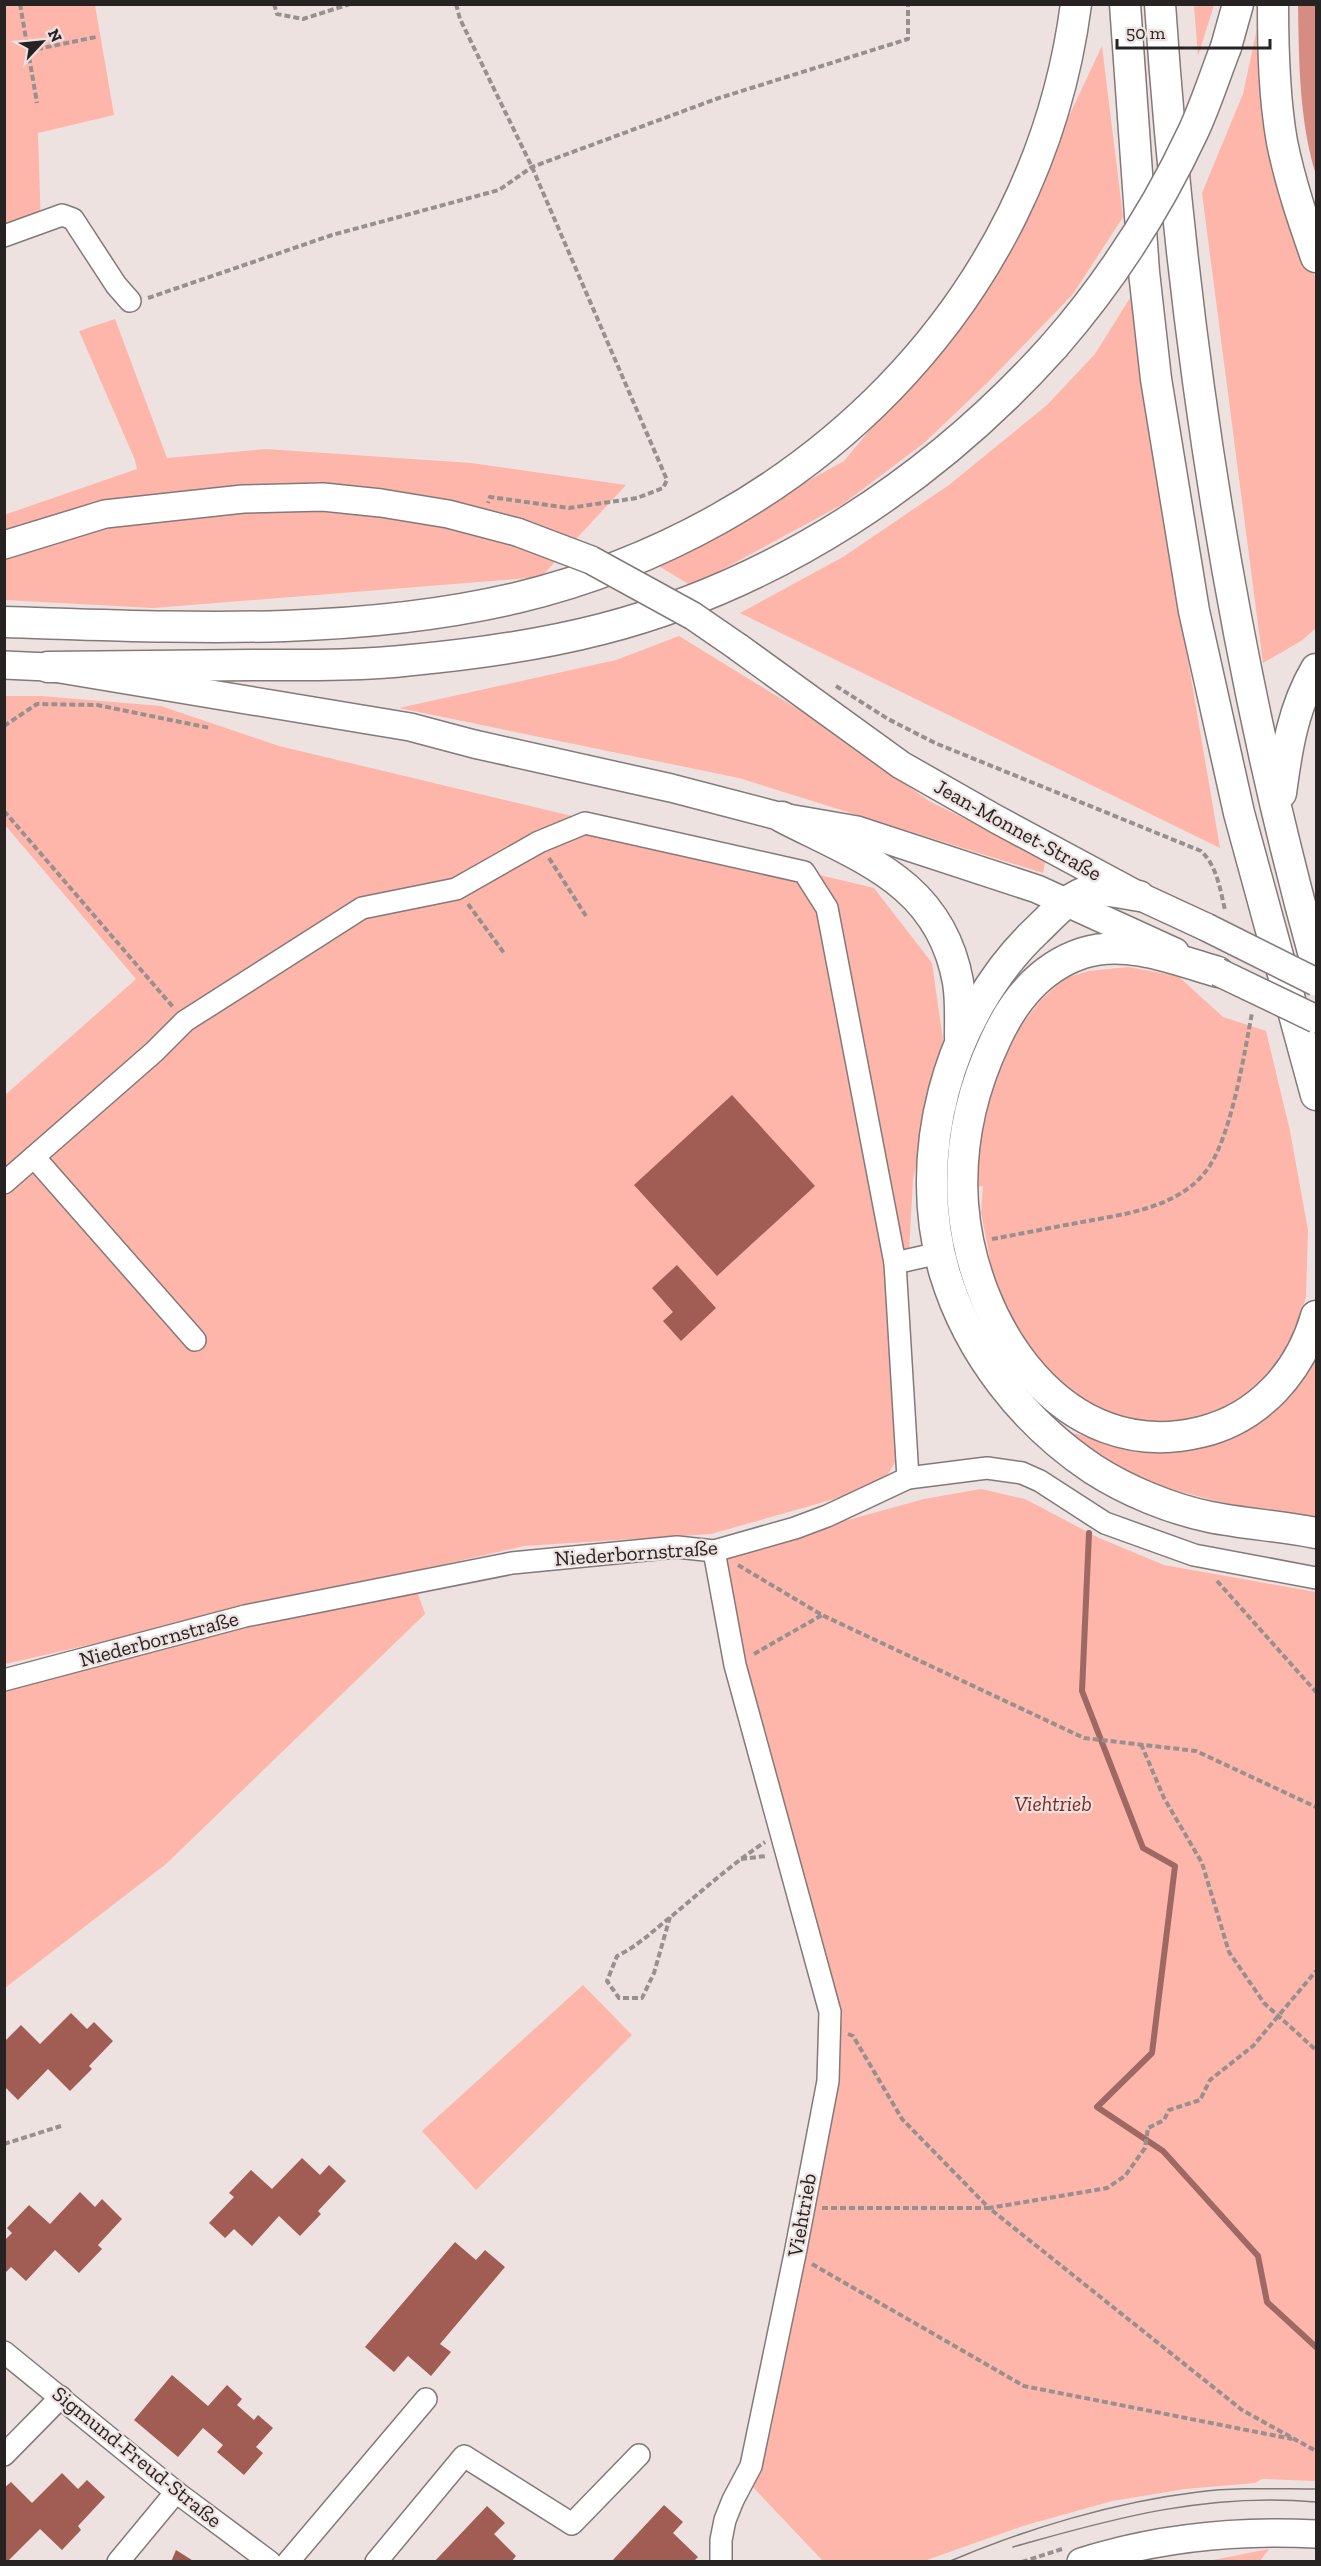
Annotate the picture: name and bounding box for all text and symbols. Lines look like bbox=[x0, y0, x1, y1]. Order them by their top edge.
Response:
north arrow bbox=[12, 12, 72, 72]
scale bar bbox=[1117, 12, 1270, 50]
text: 50 m bbox=[1126, 22, 1166, 44]
text: N bbox=[44, 26, 66, 45]
street label: Jean-Monnet-Straße bbox=[930, 773, 1106, 886]
street label: Niederbornstraße bbox=[554, 1534, 718, 1571]
street label: Niederbornstraße bbox=[77, 1605, 241, 1672]
park label: Viehtrieb bbox=[1014, 1791, 1092, 1816]
street label: Viehtrieb bbox=[782, 2171, 821, 2260]
street label: Sigmund-Freud-Straße bbox=[48, 2381, 227, 2533]

